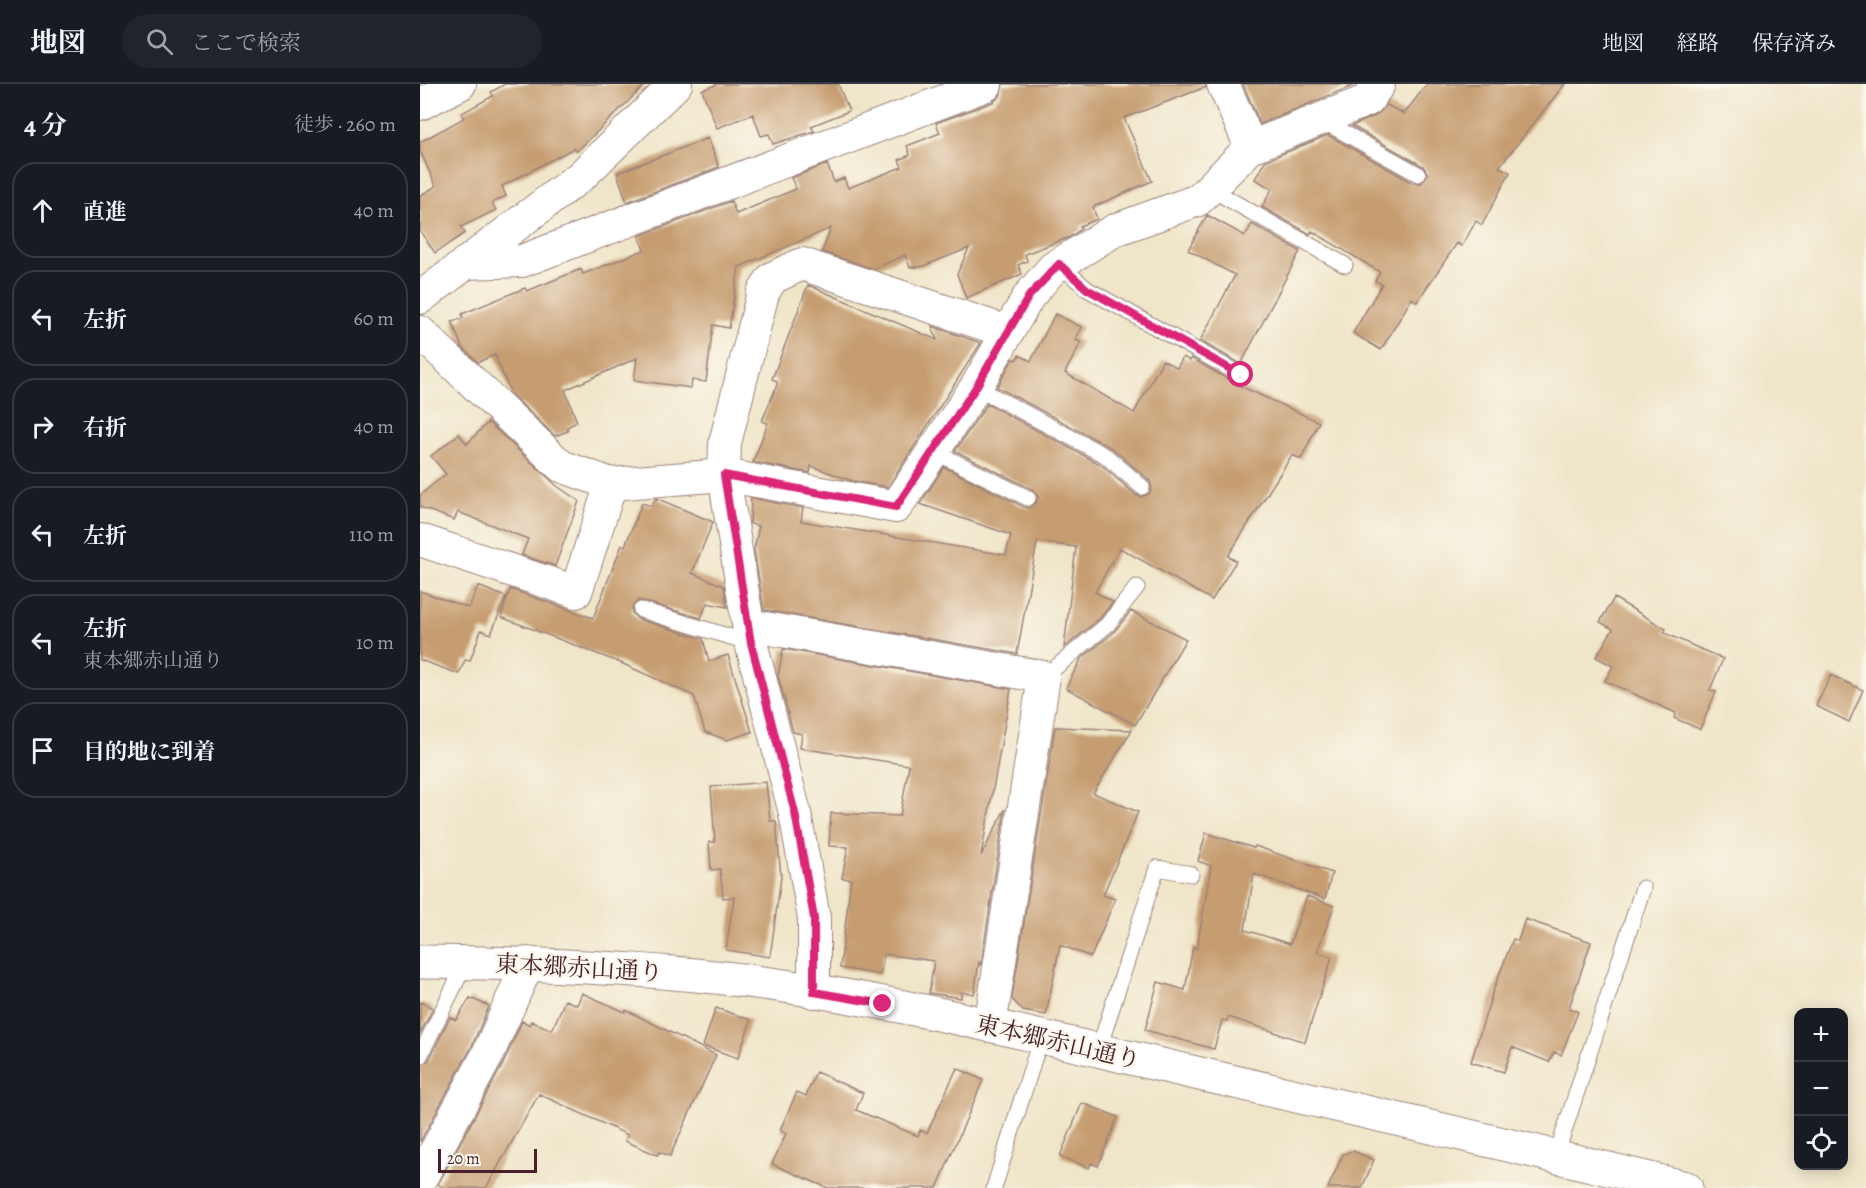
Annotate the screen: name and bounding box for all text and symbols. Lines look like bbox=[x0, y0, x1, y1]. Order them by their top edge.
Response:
search box bbox=[122, 14, 542, 68]
text: 地図 bbox=[30, 24, 86, 62]
icon: search bbox=[143, 25, 176, 58]
text: ここで検索 bbox=[191, 28, 301, 58]
text: 地図 bbox=[1602, 29, 1644, 57]
text: 経路 bbox=[1677, 29, 1719, 57]
text: 保存済み bbox=[1752, 29, 1836, 57]
text: 4 分 bbox=[24, 108, 67, 143]
text: 徒歩 · 260 m bbox=[294, 111, 396, 138]
icon: ahead bbox=[26, 194, 59, 227]
text: 直進 bbox=[83, 197, 127, 227]
text: 40 m bbox=[354, 197, 394, 224]
icon: left bbox=[26, 302, 59, 335]
text: 左折 bbox=[83, 305, 127, 335]
text: 60 m bbox=[354, 305, 394, 332]
route start bbox=[1227, 361, 1253, 387]
icon: right bbox=[26, 410, 59, 443]
text: 右折 bbox=[83, 413, 127, 443]
text: 40 m bbox=[354, 413, 394, 440]
icon: left bbox=[26, 518, 59, 551]
text: 左折 bbox=[83, 521, 127, 551]
text: 110 m bbox=[349, 521, 394, 548]
text: 左折 bbox=[83, 614, 127, 644]
icon: left bbox=[26, 626, 59, 659]
text: 10 m bbox=[356, 629, 394, 656]
text: 東本郷赤山通り bbox=[83, 647, 223, 674]
icon: arrive bbox=[26, 734, 59, 767]
text: 目的地に到着 bbox=[83, 737, 215, 767]
street label: 東本郷赤山通り bbox=[494, 948, 664, 988]
route end bbox=[869, 990, 895, 1016]
street label: 東本郷赤山通り bbox=[973, 1008, 1143, 1076]
map controls bbox=[1794, 1008, 1848, 1170]
button: + bbox=[1794, 1008, 1848, 1062]
button: − bbox=[1794, 1062, 1848, 1116]
button: locate bbox=[1794, 1116, 1848, 1170]
scale bar bbox=[438, 1146, 537, 1174]
text: 20 m bbox=[447, 1148, 480, 1170]

